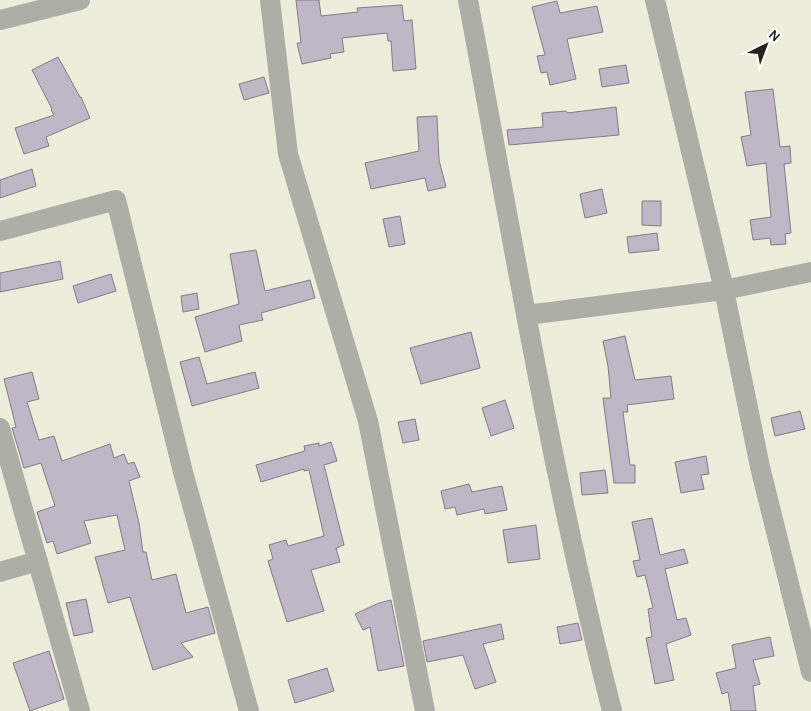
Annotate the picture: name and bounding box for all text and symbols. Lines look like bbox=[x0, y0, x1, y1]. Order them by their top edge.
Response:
north arrow bbox=[741, 20, 791, 70]
text: N bbox=[765, 26, 784, 45]

